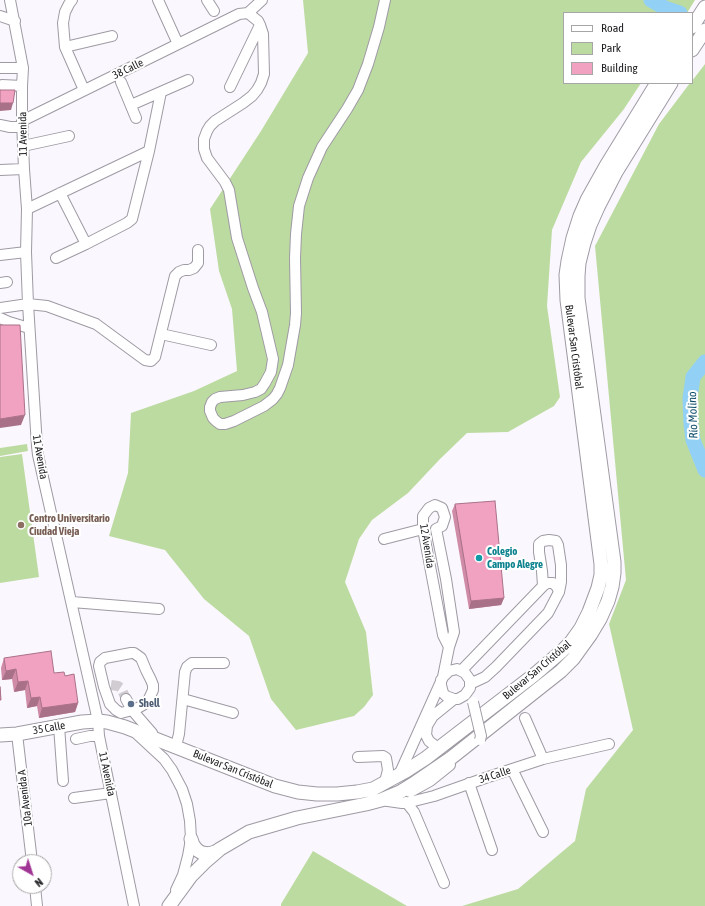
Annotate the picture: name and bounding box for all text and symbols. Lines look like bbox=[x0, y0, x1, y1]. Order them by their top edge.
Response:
legend bbox=[563, 12, 693, 84]
text: Road bbox=[601, 21, 624, 35]
text: Park bbox=[601, 41, 621, 55]
street label: 38 Calle bbox=[110, 56, 146, 82]
text: Building bbox=[601, 61, 638, 75]
street label: 11 Avenida bbox=[16, 111, 30, 157]
street label: Bulevar San Cristóbal bbox=[562, 304, 586, 390]
water label: Río Molino bbox=[685, 391, 701, 439]
street label: 11 Avenida bbox=[30, 434, 50, 480]
place label: Centro Universitario Ciudad Vieja bbox=[29, 512, 110, 538]
marker: Centro Universitario Ciudad Vieja bbox=[16, 520, 26, 530]
street label: 12 Avenida bbox=[417, 523, 437, 569]
place label: Colegio Campo Alegre bbox=[487, 545, 543, 571]
marker: Colegio Campo Alegre bbox=[474, 553, 484, 563]
street label: Bulevar San Cristóbal bbox=[500, 638, 574, 702]
place label: Shell bbox=[139, 697, 160, 711]
marker: Shell bbox=[126, 699, 136, 709]
street label: 35 Calle bbox=[32, 719, 66, 737]
street label: Bulevar San Cristóbal bbox=[191, 747, 275, 791]
street label: 11 Avenida bbox=[96, 751, 118, 797]
street label: 34 Calle bbox=[477, 764, 513, 786]
street label: 10a Avenida A bbox=[15, 769, 35, 827]
north arrow bbox=[12, 854, 52, 894]
text: N bbox=[33, 876, 45, 889]

